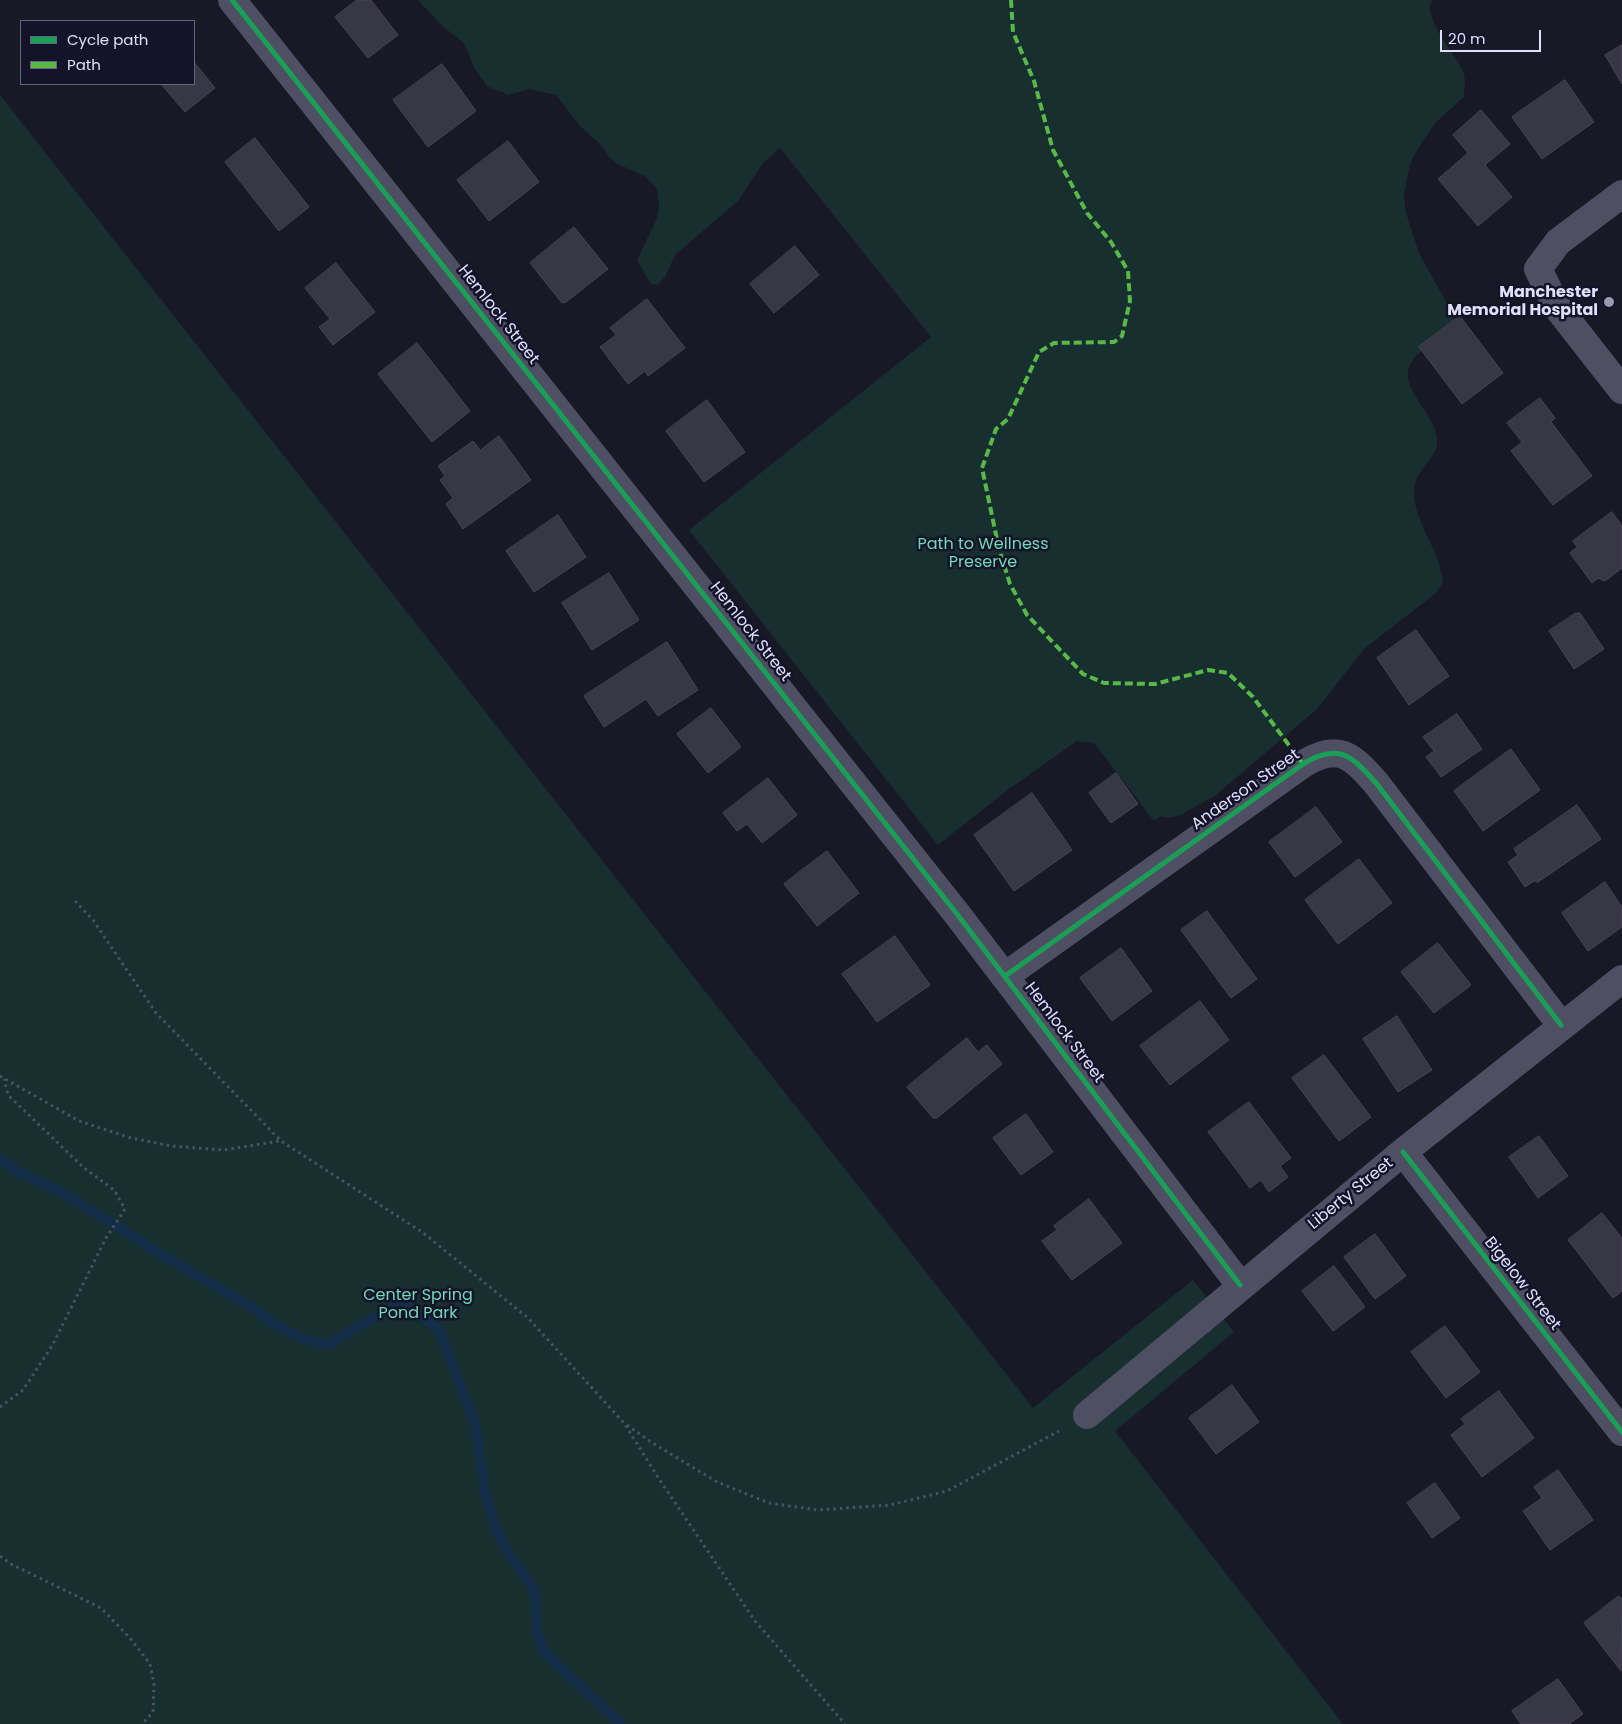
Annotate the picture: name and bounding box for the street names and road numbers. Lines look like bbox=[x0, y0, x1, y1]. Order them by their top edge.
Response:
street label: Hemlock Street bbox=[453, 262, 543, 368]
street label: Hemlock Street bbox=[705, 579, 795, 685]
street label: Anderson Street bbox=[1188, 746, 1304, 834]
street label: Hemlock Street bbox=[1020, 979, 1108, 1087]
street label: Liberty Street bbox=[1305, 1154, 1397, 1234]
street label: Bigelow Street bbox=[1480, 1234, 1564, 1334]

